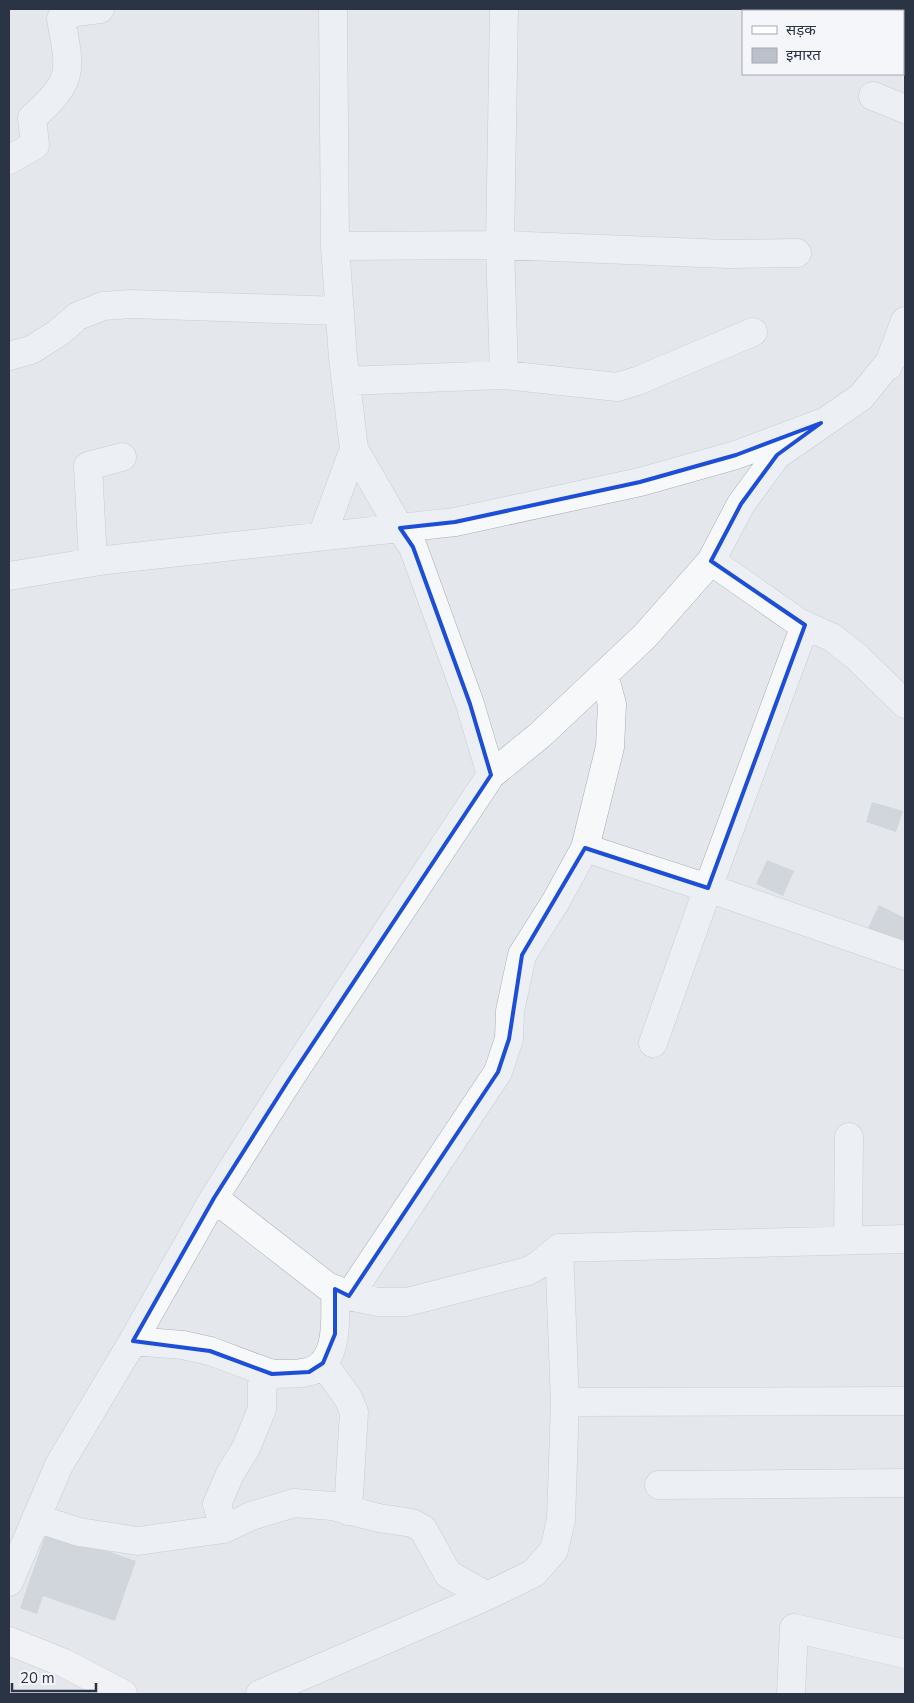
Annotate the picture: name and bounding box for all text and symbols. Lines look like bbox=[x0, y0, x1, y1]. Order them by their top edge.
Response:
legend bbox=[742, 10, 904, 75]
text: सड़क bbox=[786, 20, 816, 40]
text: इमारत bbox=[786, 45, 821, 65]
scale bar bbox=[12, 1660, 96, 1692]
text: 20 m bbox=[20, 1668, 55, 1688]

